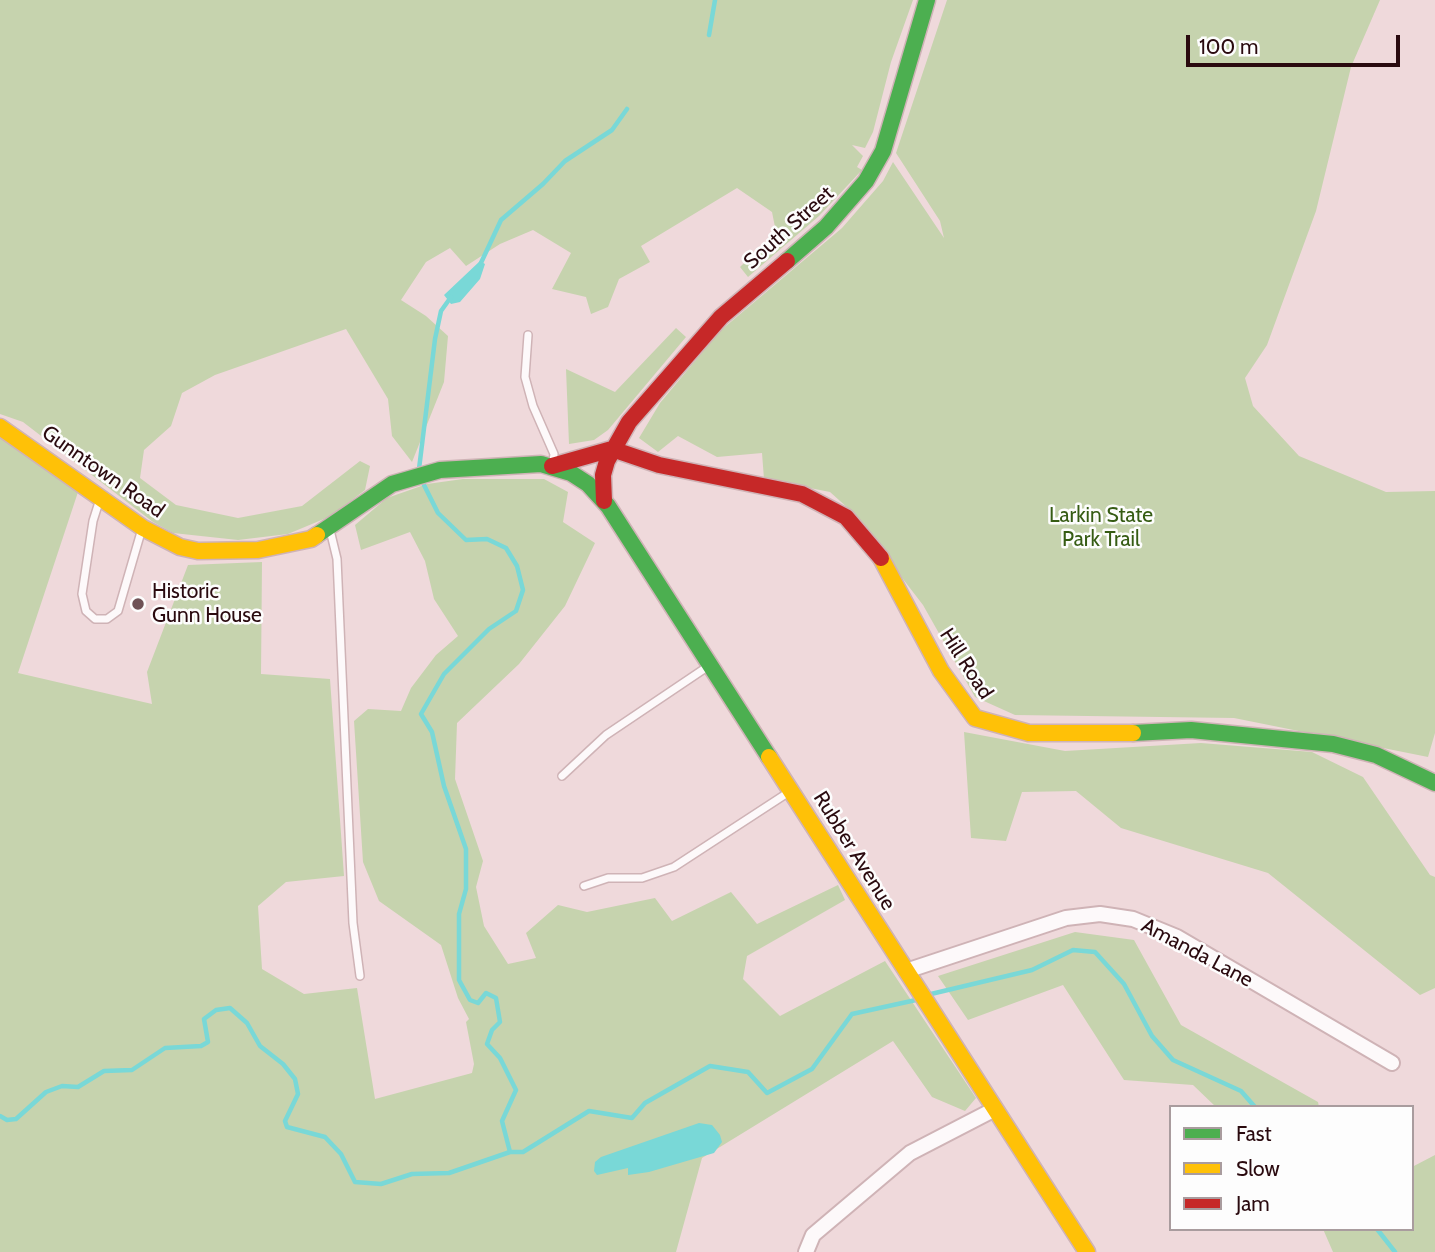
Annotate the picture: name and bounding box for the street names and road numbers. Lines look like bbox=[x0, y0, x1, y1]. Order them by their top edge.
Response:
street label: South Street bbox=[739, 181, 839, 275]
street label: Gunntown Road bbox=[37, 420, 169, 524]
street label: Hill Road bbox=[934, 624, 998, 704]
street label: Rubber Avenue bbox=[807, 787, 901, 915]
street label: Amanda Lane bbox=[1137, 913, 1257, 993]

